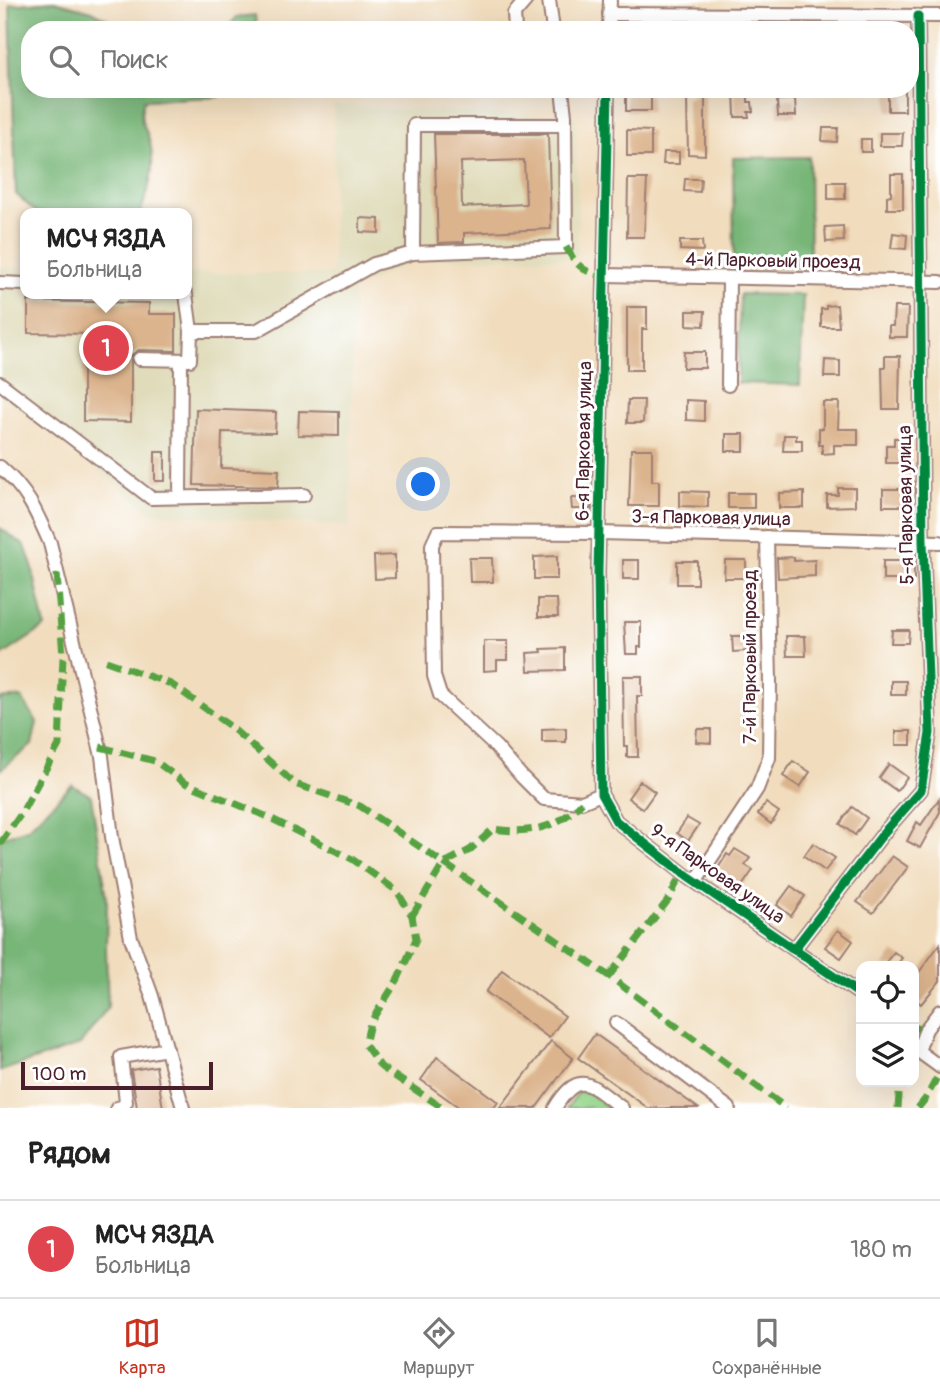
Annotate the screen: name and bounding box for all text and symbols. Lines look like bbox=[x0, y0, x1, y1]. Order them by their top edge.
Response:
search box bbox=[21, 21, 919, 98]
icon: search bbox=[45, 41, 83, 79]
text: Поиск bbox=[101, 44, 169, 76]
popup bbox=[20, 208, 192, 299]
text: МСЧ ЯЗДА bbox=[46, 223, 166, 255]
street label: 4-й Парковый проезд bbox=[685, 247, 861, 275]
text: Больница bbox=[46, 255, 142, 284]
pin: 1 bbox=[83, 322, 129, 374]
street label: 6-я Парковая улица bbox=[571, 361, 597, 521]
street label: 5-я Парковая улица bbox=[893, 425, 919, 585]
your location bbox=[406, 467, 440, 501]
street label: 3-я Парковая улица bbox=[631, 505, 791, 531]
street label: 7-й Парковый проезд bbox=[738, 569, 762, 744]
street label: 9-я Парковая улица bbox=[646, 818, 789, 929]
map controls bbox=[856, 961, 919, 1087]
button: locate bbox=[856, 961, 919, 1024]
button: layers bbox=[856, 1024, 919, 1087]
scale bar bbox=[21, 1059, 214, 1091]
text: 100 m bbox=[32, 1062, 86, 1086]
text: Рядом bbox=[28, 1135, 111, 1172]
text: МСЧ ЯЗДА bbox=[95, 1219, 214, 1251]
text: 1 bbox=[47, 1235, 56, 1264]
text: 180 m bbox=[850, 1235, 912, 1264]
text: Больница bbox=[95, 1251, 191, 1280]
tab: Карта bbox=[119, 1314, 166, 1380]
tab: Маршрут bbox=[403, 1314, 475, 1380]
tab: Сохранённые bbox=[712, 1314, 821, 1380]

